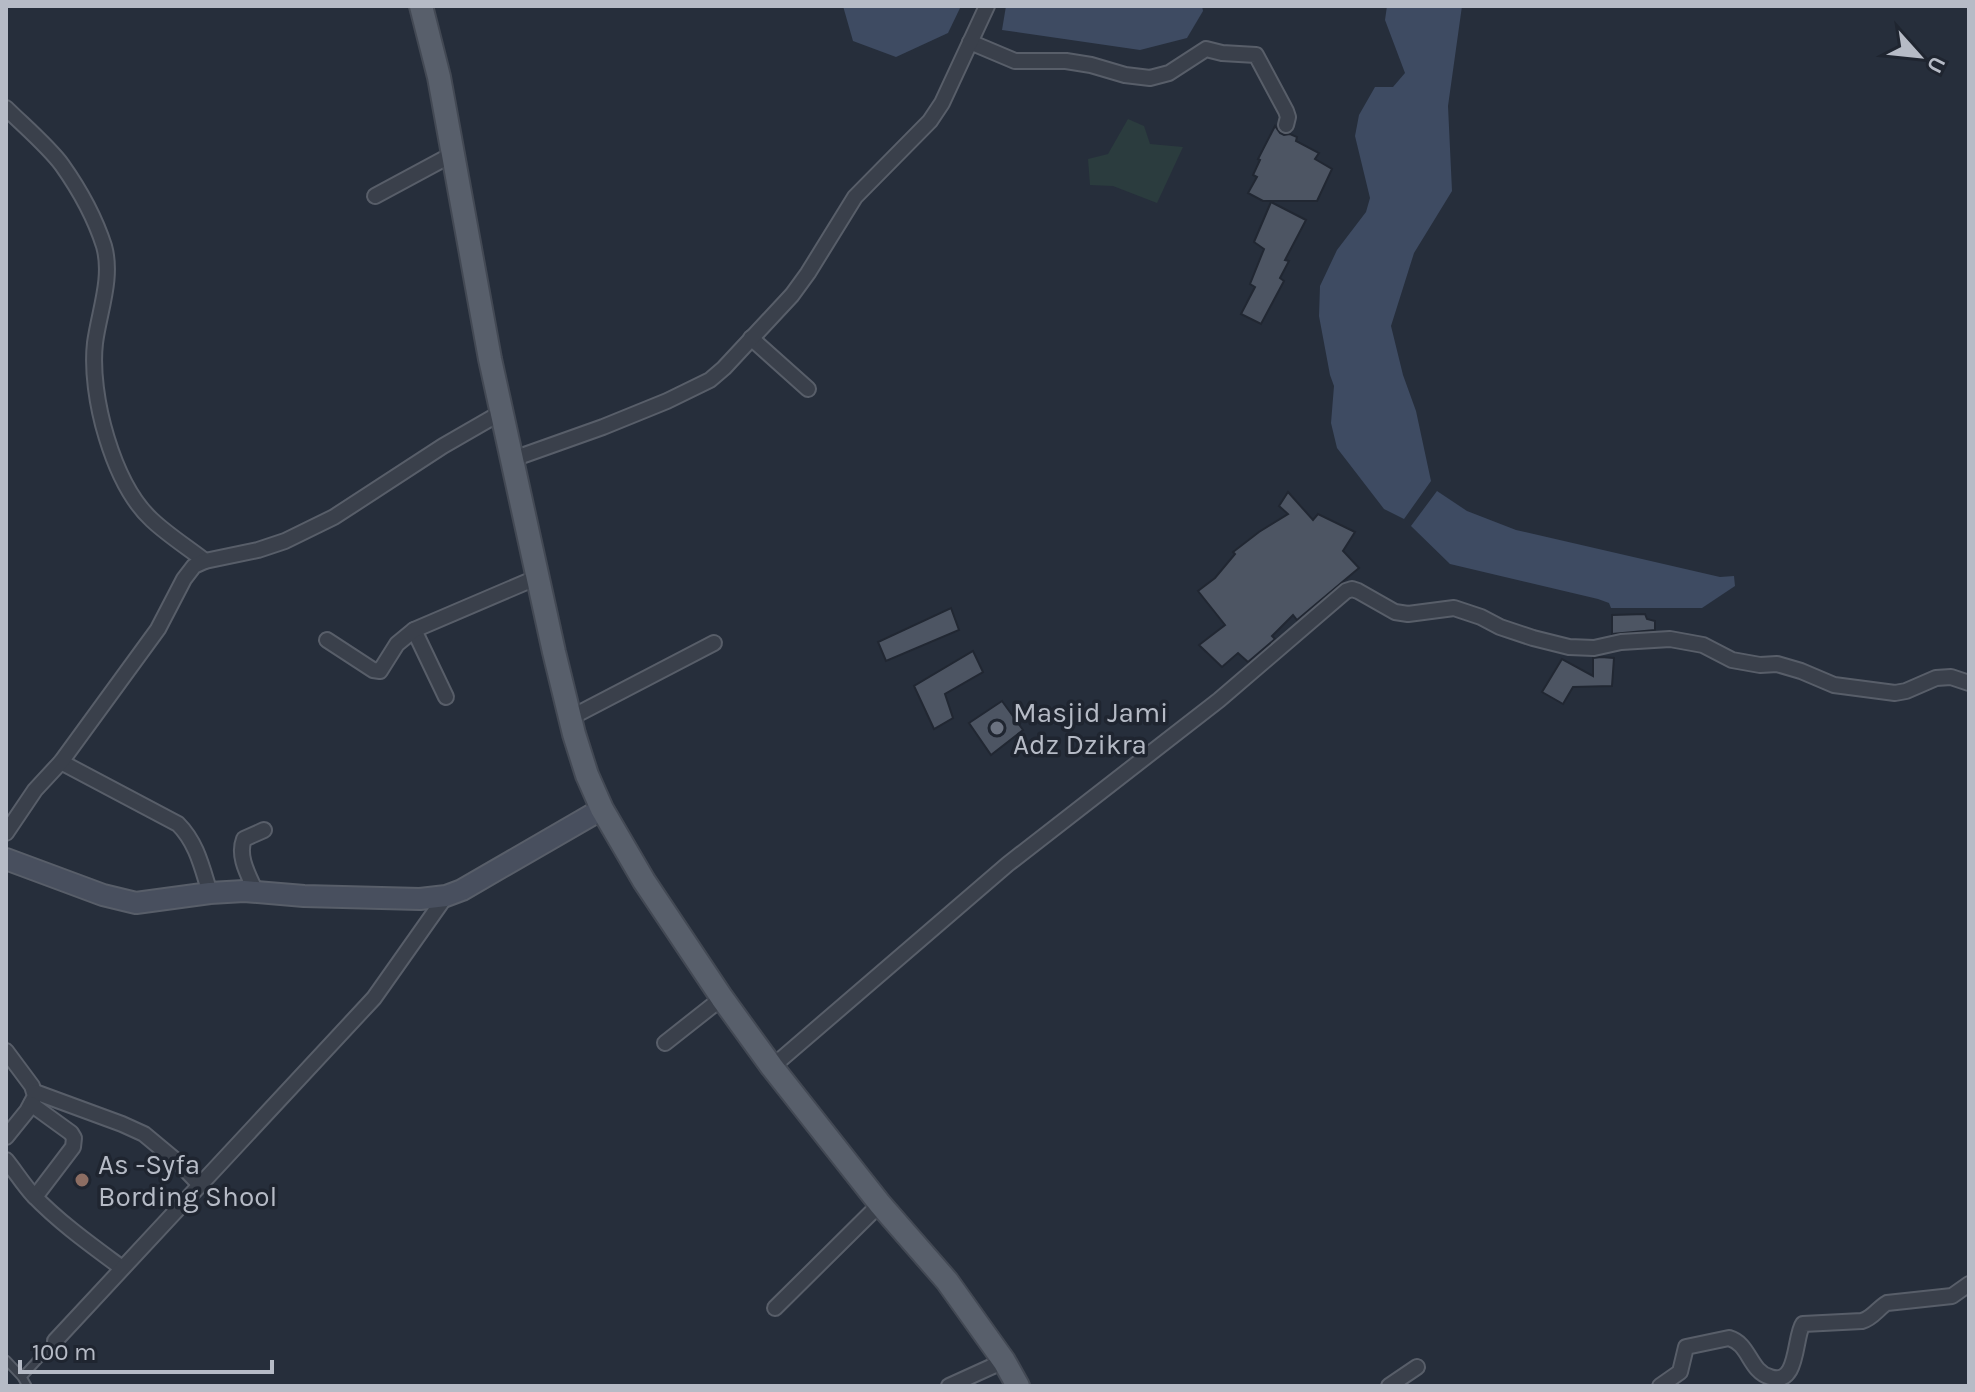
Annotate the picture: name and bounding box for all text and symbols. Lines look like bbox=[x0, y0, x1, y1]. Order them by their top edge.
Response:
north arrow bbox=[1879, 16, 1959, 96]
text: U bbox=[1921, 52, 1951, 77]
place label: Masjid Jami Adz Dzikra bbox=[1013, 696, 1168, 761]
marker: Masjid Jami Adz Dzikra bbox=[988, 719, 1006, 737]
place label: As -Syfa Bording Shool bbox=[98, 1148, 277, 1213]
marker: As -Syfa Bording Shool bbox=[73, 1171, 91, 1189]
scale bar bbox=[20, 1324, 272, 1374]
text: 100 m bbox=[32, 1338, 97, 1366]

